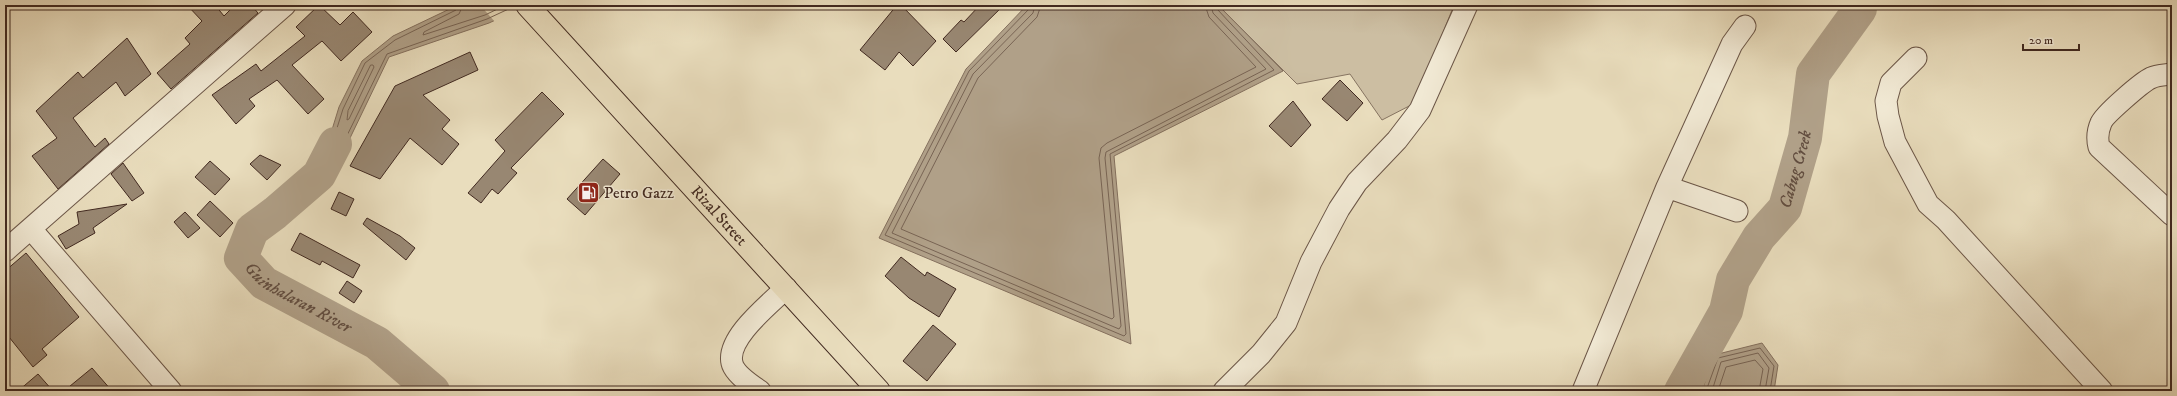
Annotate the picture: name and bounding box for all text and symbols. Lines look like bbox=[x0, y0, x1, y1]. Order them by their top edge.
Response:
scale bar bbox=[2023, 26, 2079, 52]
text: 20 m bbox=[2029, 33, 2053, 48]
water label: Cabug Creek bbox=[1774, 128, 1817, 211]
fuel station icon: Petro Gazz bbox=[576, 180, 602, 206]
street label: Rizal Street bbox=[687, 181, 752, 250]
place label: Petro Gazz bbox=[604, 183, 674, 203]
water label: Guinhalaran River bbox=[239, 257, 357, 339]

